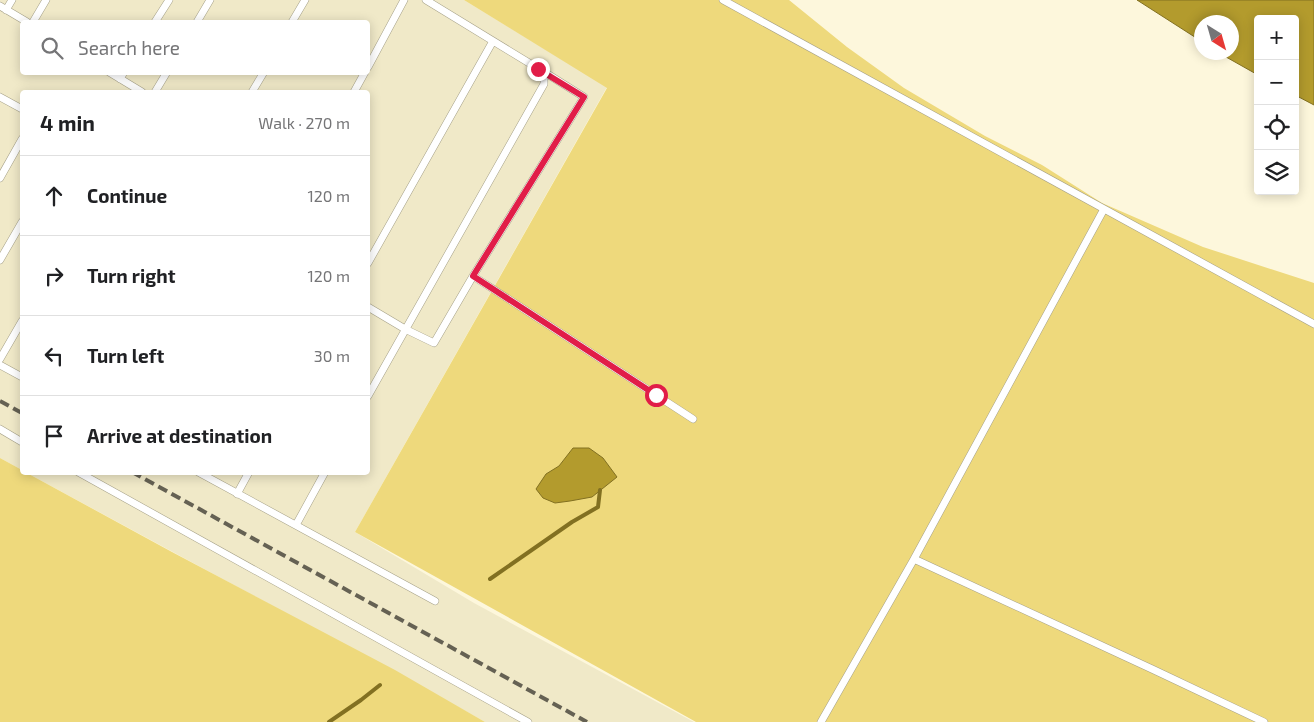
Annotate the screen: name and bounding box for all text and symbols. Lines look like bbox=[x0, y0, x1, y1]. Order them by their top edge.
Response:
north arrow bbox=[1194, 15, 1239, 60]
map controls bbox=[1254, 15, 1299, 195]
button: + bbox=[1254, 15, 1299, 60]
search box bbox=[20, 20, 370, 75]
icon: search bbox=[38, 34, 66, 62]
text: Search here bbox=[78, 36, 180, 59]
route end bbox=[527, 58, 550, 81]
button: − bbox=[1254, 60, 1299, 105]
button: locate bbox=[1254, 105, 1299, 150]
text: 4 min bbox=[40, 110, 95, 135]
text: Walk · 270 m bbox=[258, 113, 350, 132]
button: layers bbox=[1254, 150, 1299, 195]
icon: ahead bbox=[40, 182, 68, 210]
text: Continue bbox=[87, 184, 167, 207]
text: 120 m bbox=[307, 186, 350, 205]
icon: right bbox=[40, 262, 68, 290]
text: Turn right bbox=[87, 264, 175, 287]
text: 120 m bbox=[307, 266, 350, 285]
icon: left bbox=[40, 342, 68, 370]
text: Turn left bbox=[87, 344, 164, 367]
text: 30 m bbox=[314, 346, 350, 365]
route start bbox=[645, 384, 668, 407]
icon: arrive bbox=[40, 422, 68, 450]
text: Arrive at destination bbox=[87, 424, 272, 447]

